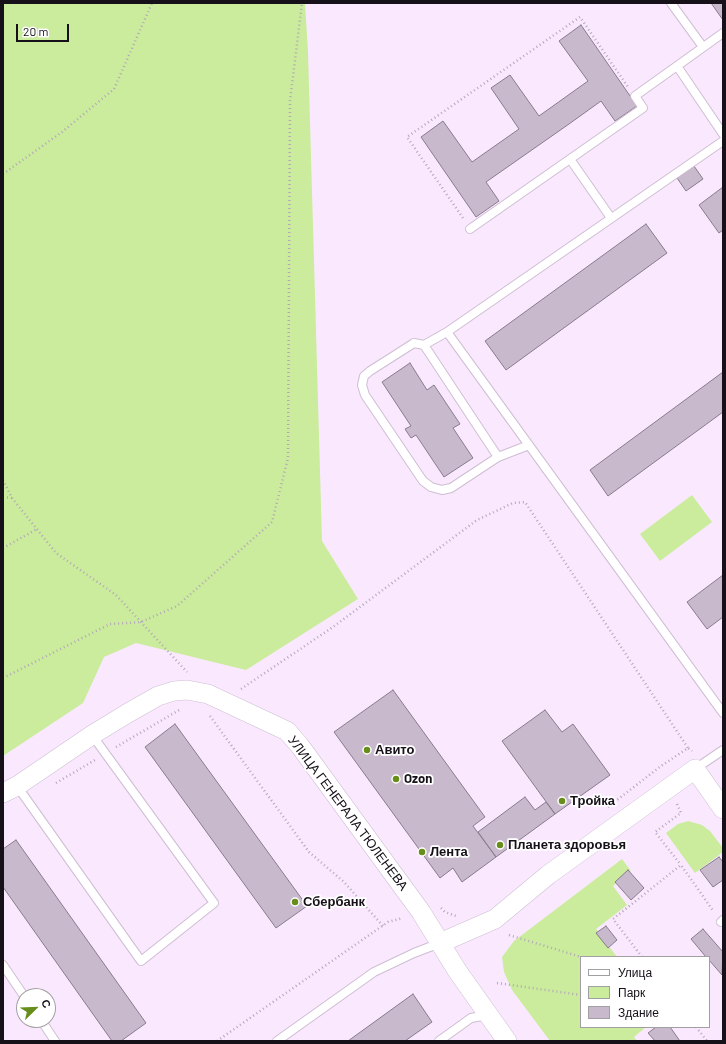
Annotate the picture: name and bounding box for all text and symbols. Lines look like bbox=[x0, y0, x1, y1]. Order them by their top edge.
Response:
scale bar bbox=[18, 16, 71, 42]
text: 20 m bbox=[23, 24, 49, 38]
street label: УЛИЦА ГЕНЕРАЛА ТЮЛЕНЕВА bbox=[285, 733, 411, 893]
place label: Авито bbox=[375, 742, 415, 758]
marker: Авито bbox=[362, 745, 372, 755]
place label: Ozon bbox=[404, 771, 432, 787]
marker: Ozon bbox=[391, 774, 401, 784]
place label: Тройка bbox=[570, 793, 615, 809]
marker: Тройка bbox=[557, 796, 567, 806]
place label: Планета здоровья bbox=[508, 837, 626, 853]
marker: Планета здоровья bbox=[495, 840, 505, 850]
place label: Лента bbox=[430, 844, 468, 860]
marker: Лента bbox=[417, 847, 427, 857]
place label: Сбербанк bbox=[303, 894, 365, 910]
marker: Сбербанк bbox=[290, 897, 300, 907]
legend bbox=[580, 956, 710, 1028]
text: Улица bbox=[618, 965, 652, 979]
text: Парк bbox=[618, 985, 645, 999]
north arrow bbox=[16, 988, 56, 1028]
text: С bbox=[39, 997, 54, 1010]
text: Здание bbox=[618, 1005, 659, 1019]

